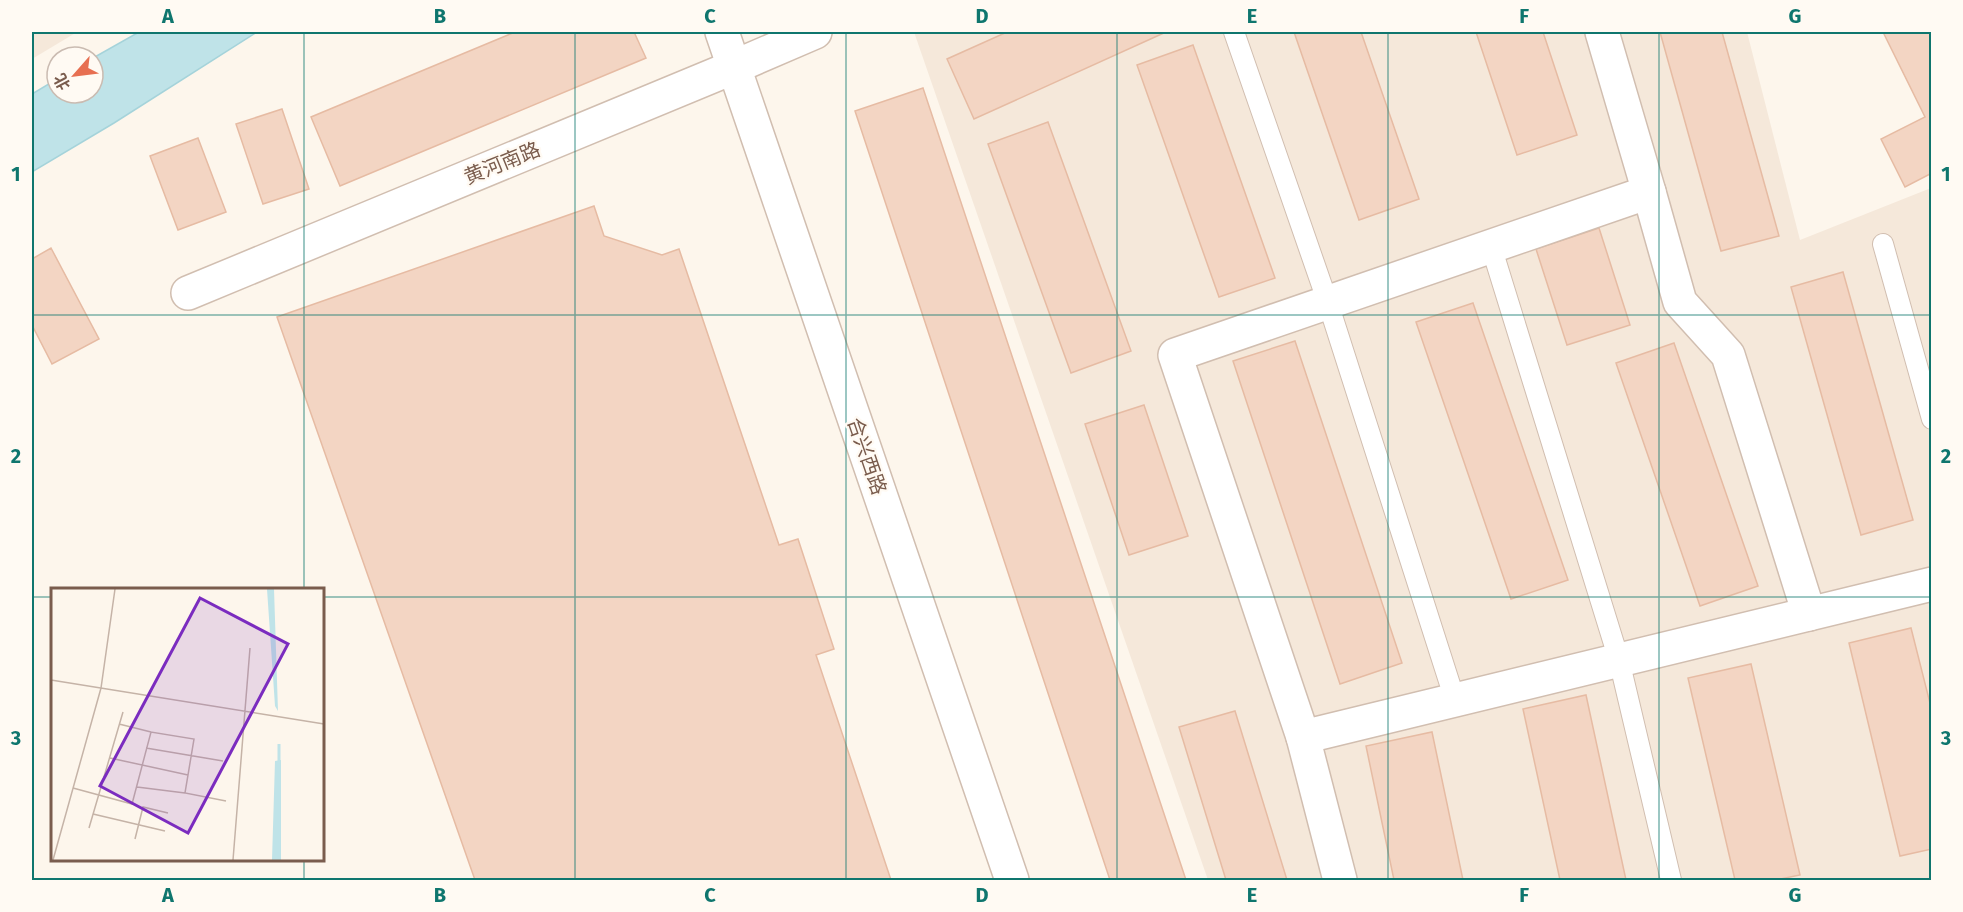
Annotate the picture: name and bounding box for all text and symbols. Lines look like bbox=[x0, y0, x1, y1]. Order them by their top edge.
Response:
text: A bbox=[161, 4, 175, 28]
text: B bbox=[434, 4, 446, 28]
text: C bbox=[704, 4, 716, 28]
text: D bbox=[975, 4, 989, 28]
text: E bbox=[1247, 4, 1257, 28]
text: F bbox=[1519, 4, 1529, 28]
text: G bbox=[1789, 4, 1801, 28]
north arrow bbox=[45, 45, 105, 105]
text: 北 bbox=[50, 70, 74, 93]
street label: 黄河南路 bbox=[460, 137, 544, 189]
text: 1 bbox=[11, 162, 21, 186]
text: 1 bbox=[1941, 162, 1951, 186]
street label: 合兴西路 bbox=[843, 414, 891, 498]
text: 2 bbox=[11, 444, 21, 468]
text: 2 bbox=[1941, 444, 1951, 468]
inset map bbox=[51, 588, 324, 861]
text: 3 bbox=[10, 726, 21, 750]
text: 3 bbox=[1940, 726, 1951, 750]
text: A bbox=[161, 883, 175, 907]
text: B bbox=[434, 883, 446, 907]
text: C bbox=[704, 883, 716, 907]
text: D bbox=[975, 883, 989, 907]
text: E bbox=[1247, 883, 1257, 907]
text: F bbox=[1519, 883, 1529, 907]
text: G bbox=[1789, 883, 1801, 907]

